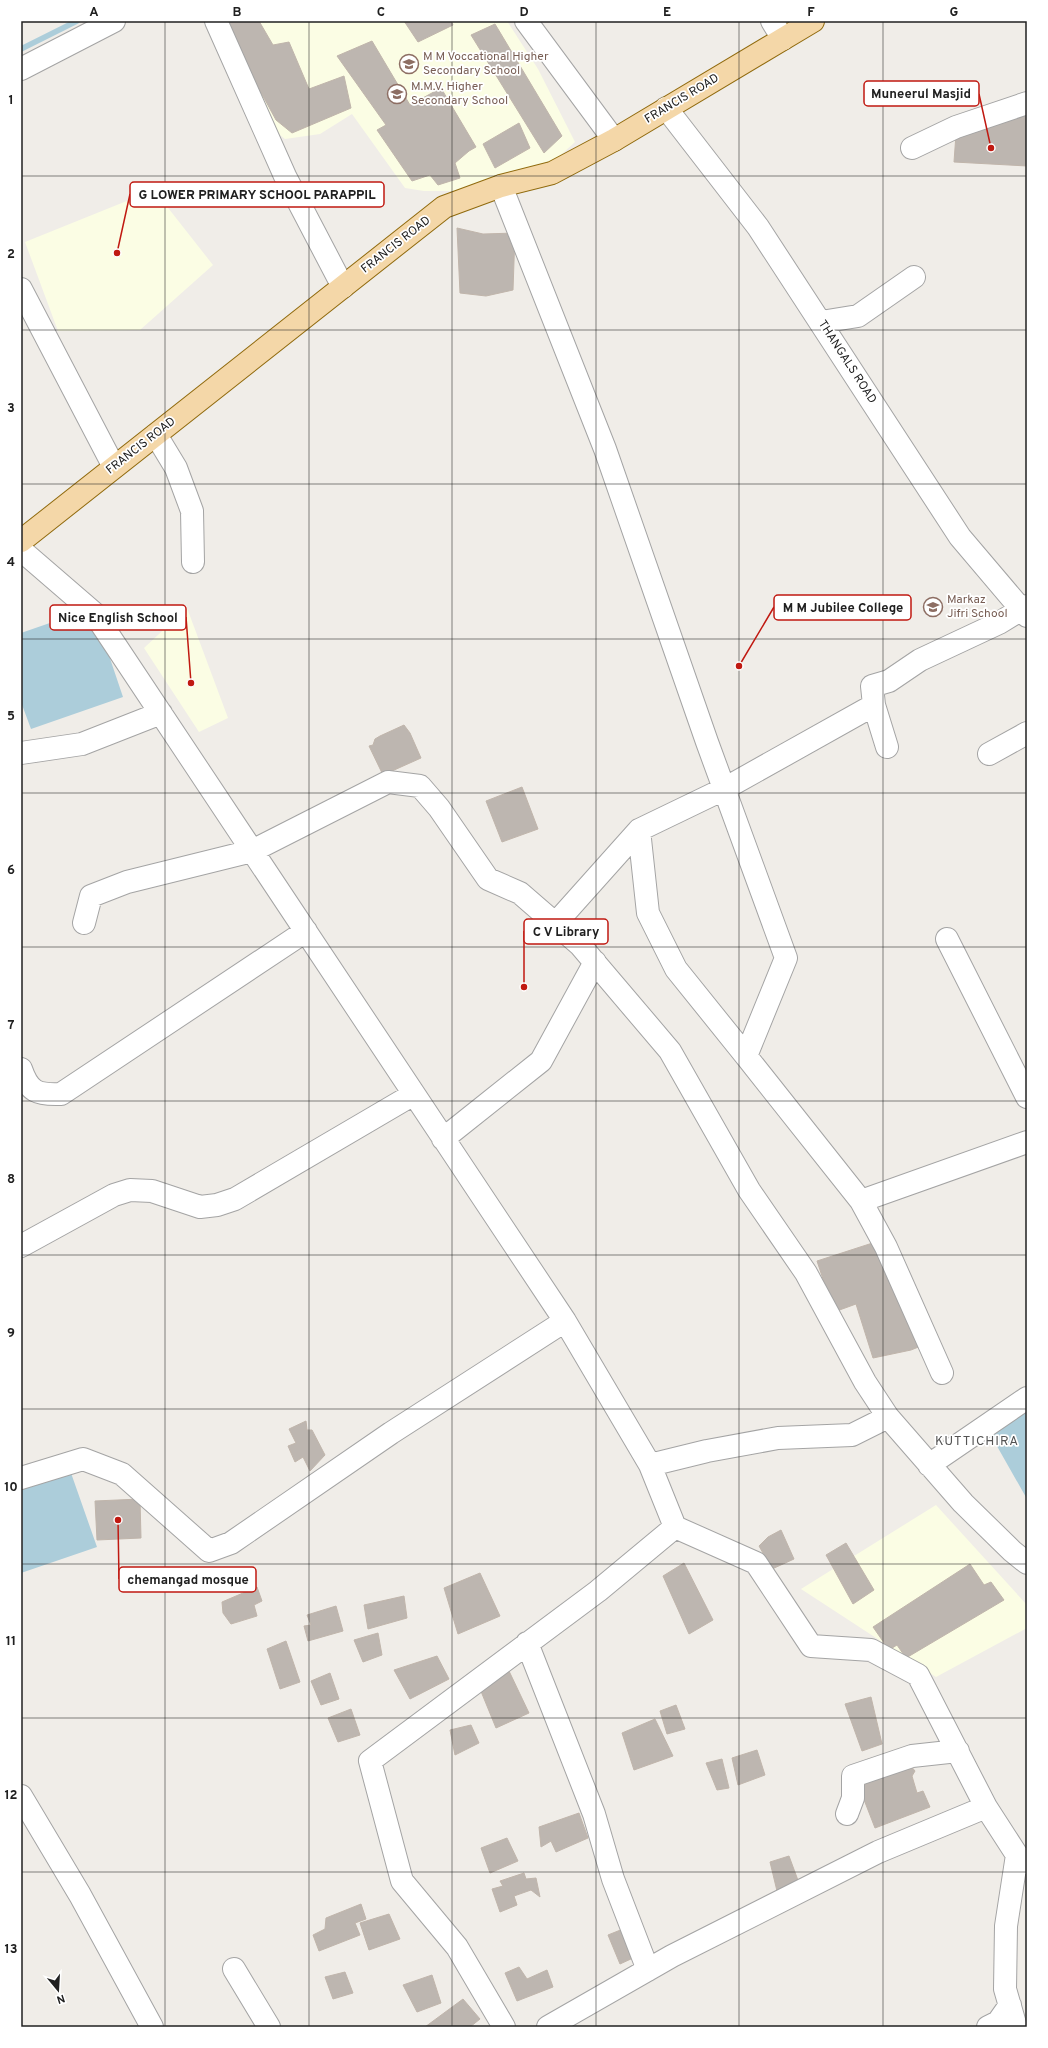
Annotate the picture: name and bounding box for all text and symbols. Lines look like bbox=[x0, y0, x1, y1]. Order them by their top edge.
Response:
text: A bbox=[89, 5, 99, 21]
text: B bbox=[233, 5, 242, 21]
text: C bbox=[377, 5, 385, 21]
text: D bbox=[519, 5, 529, 21]
text: E bbox=[663, 5, 671, 21]
text: F bbox=[807, 5, 815, 21]
text: G bbox=[950, 5, 959, 21]
place label: M M Voccational Higher Secondary School bbox=[423, 49, 549, 79]
school or university icon: M M Voccational Higher Secondary School bbox=[398, 53, 420, 75]
street label: FRANCIS ROAD bbox=[642, 70, 722, 128]
place label: M.M.V. Higher Secondary School bbox=[411, 79, 508, 109]
callout: Muneerul Masjid bbox=[864, 81, 979, 106]
school or university icon: M.M.V. Higher Secondary School bbox=[386, 83, 408, 105]
text: Muneerul Masjid bbox=[871, 87, 971, 103]
text: 1 bbox=[8, 93, 14, 109]
callout: G LOWER PRIMARY SCHOOL PARAPPIL bbox=[130, 182, 384, 207]
text: G LOWER PRIMARY SCHOOL PARAPPIL bbox=[138, 188, 376, 204]
street label: FRANCIS ROAD bbox=[358, 213, 434, 277]
text: 2 bbox=[7, 247, 15, 263]
street label: THANGALS ROAD bbox=[814, 317, 880, 407]
text: 3 bbox=[7, 401, 15, 417]
street label: FRANCIS ROAD bbox=[103, 414, 179, 478]
text: 4 bbox=[7, 555, 15, 571]
place label: Markaz Jifri School bbox=[947, 592, 1008, 622]
callout: M M Jubilee College bbox=[774, 595, 911, 620]
school or university icon: Markaz Jifri School bbox=[922, 596, 944, 618]
text: M M Jubilee College bbox=[783, 601, 903, 617]
callout: Nice English School bbox=[50, 605, 186, 630]
text: Nice English School bbox=[58, 611, 178, 627]
text: 5 bbox=[7, 709, 15, 725]
text: 6 bbox=[7, 863, 15, 879]
callout: C V Library bbox=[524, 919, 608, 944]
text: C V Library bbox=[533, 925, 600, 941]
text: 7 bbox=[8, 1018, 15, 1034]
text: 8 bbox=[7, 1172, 15, 1188]
text: 9 bbox=[7, 1326, 15, 1342]
district label: KUTTICHIRA bbox=[935, 1434, 1019, 1450]
text: 10 bbox=[4, 1480, 18, 1496]
callout: chemangad mosque bbox=[119, 1567, 256, 1592]
text: chemangad mosque bbox=[127, 1573, 249, 1589]
text: 11 bbox=[6, 1634, 16, 1650]
text: 12 bbox=[4, 1788, 18, 1804]
text: 13 bbox=[5, 1942, 18, 1958]
north arrow bbox=[38, 1970, 78, 2010]
text: N bbox=[55, 1991, 67, 2006]

